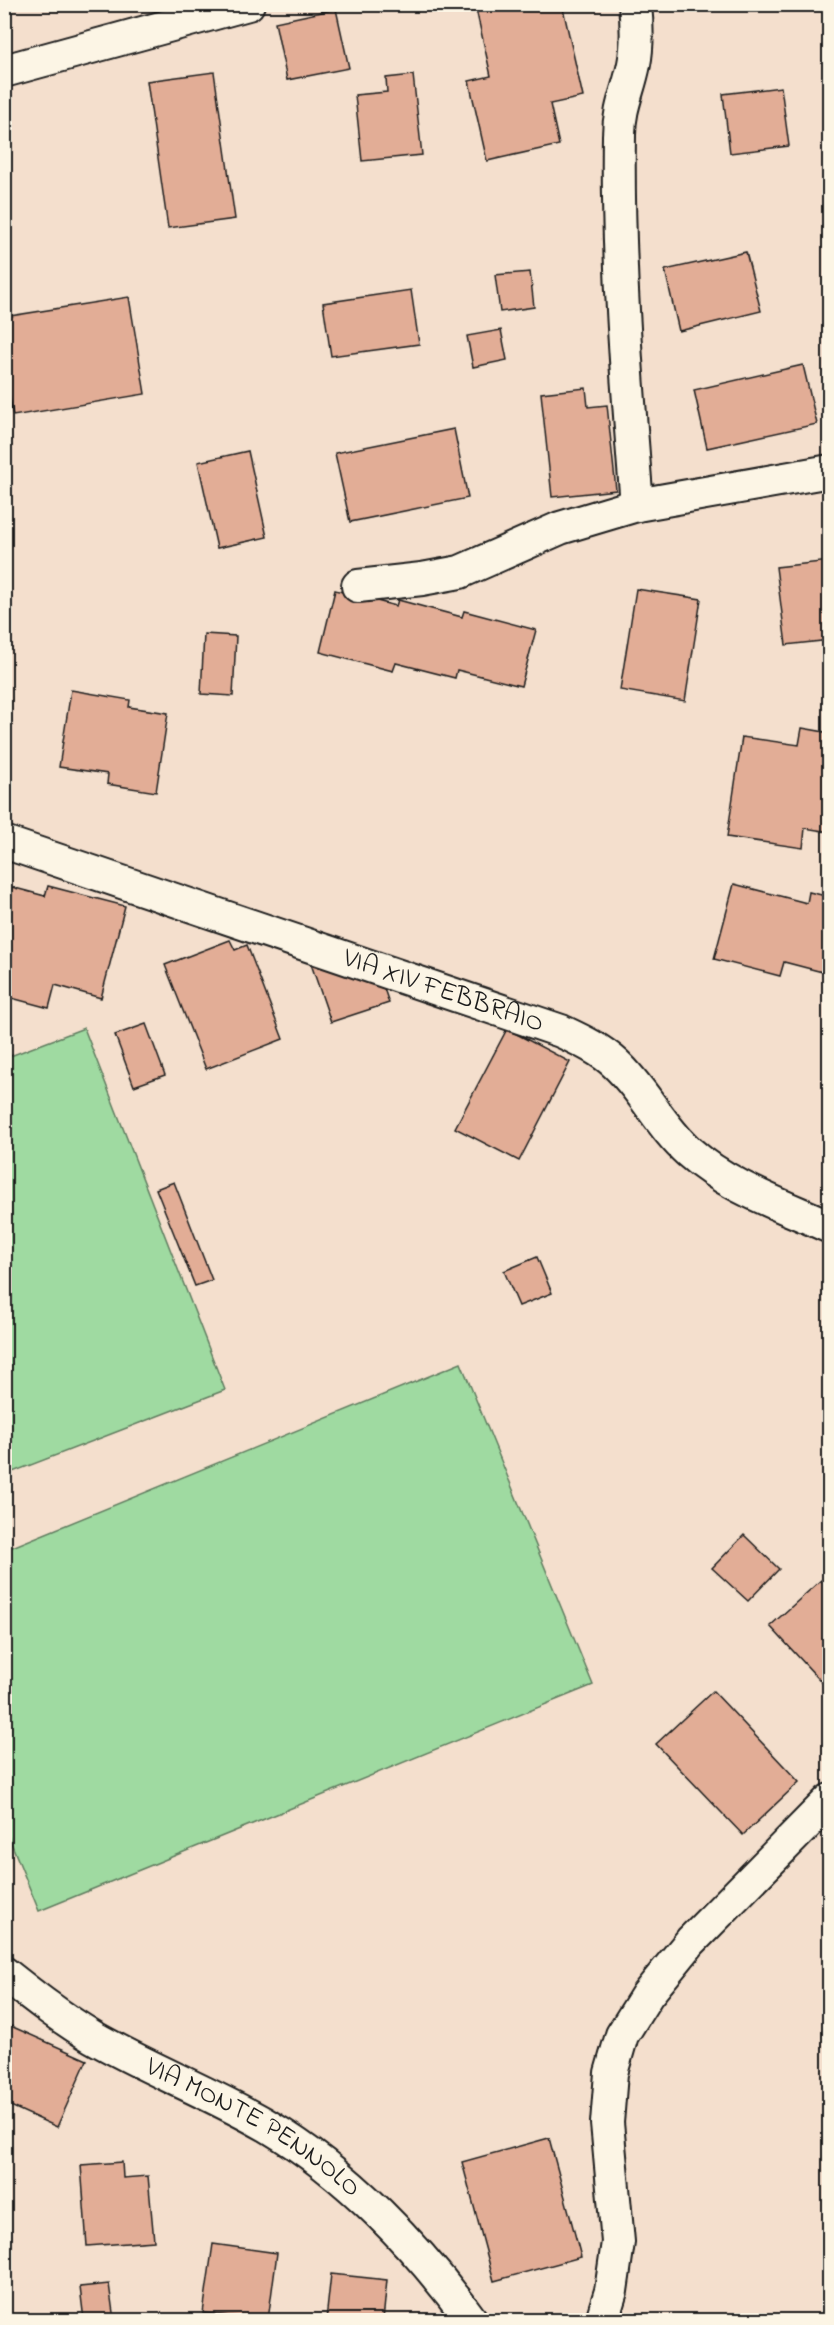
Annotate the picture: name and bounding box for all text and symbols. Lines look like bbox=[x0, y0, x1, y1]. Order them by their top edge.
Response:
street label: VIA XIV FEBBRAIO bbox=[337, 939, 549, 1043]
street label: VIA MONTE PENNOLO bbox=[138, 2047, 370, 2207]

